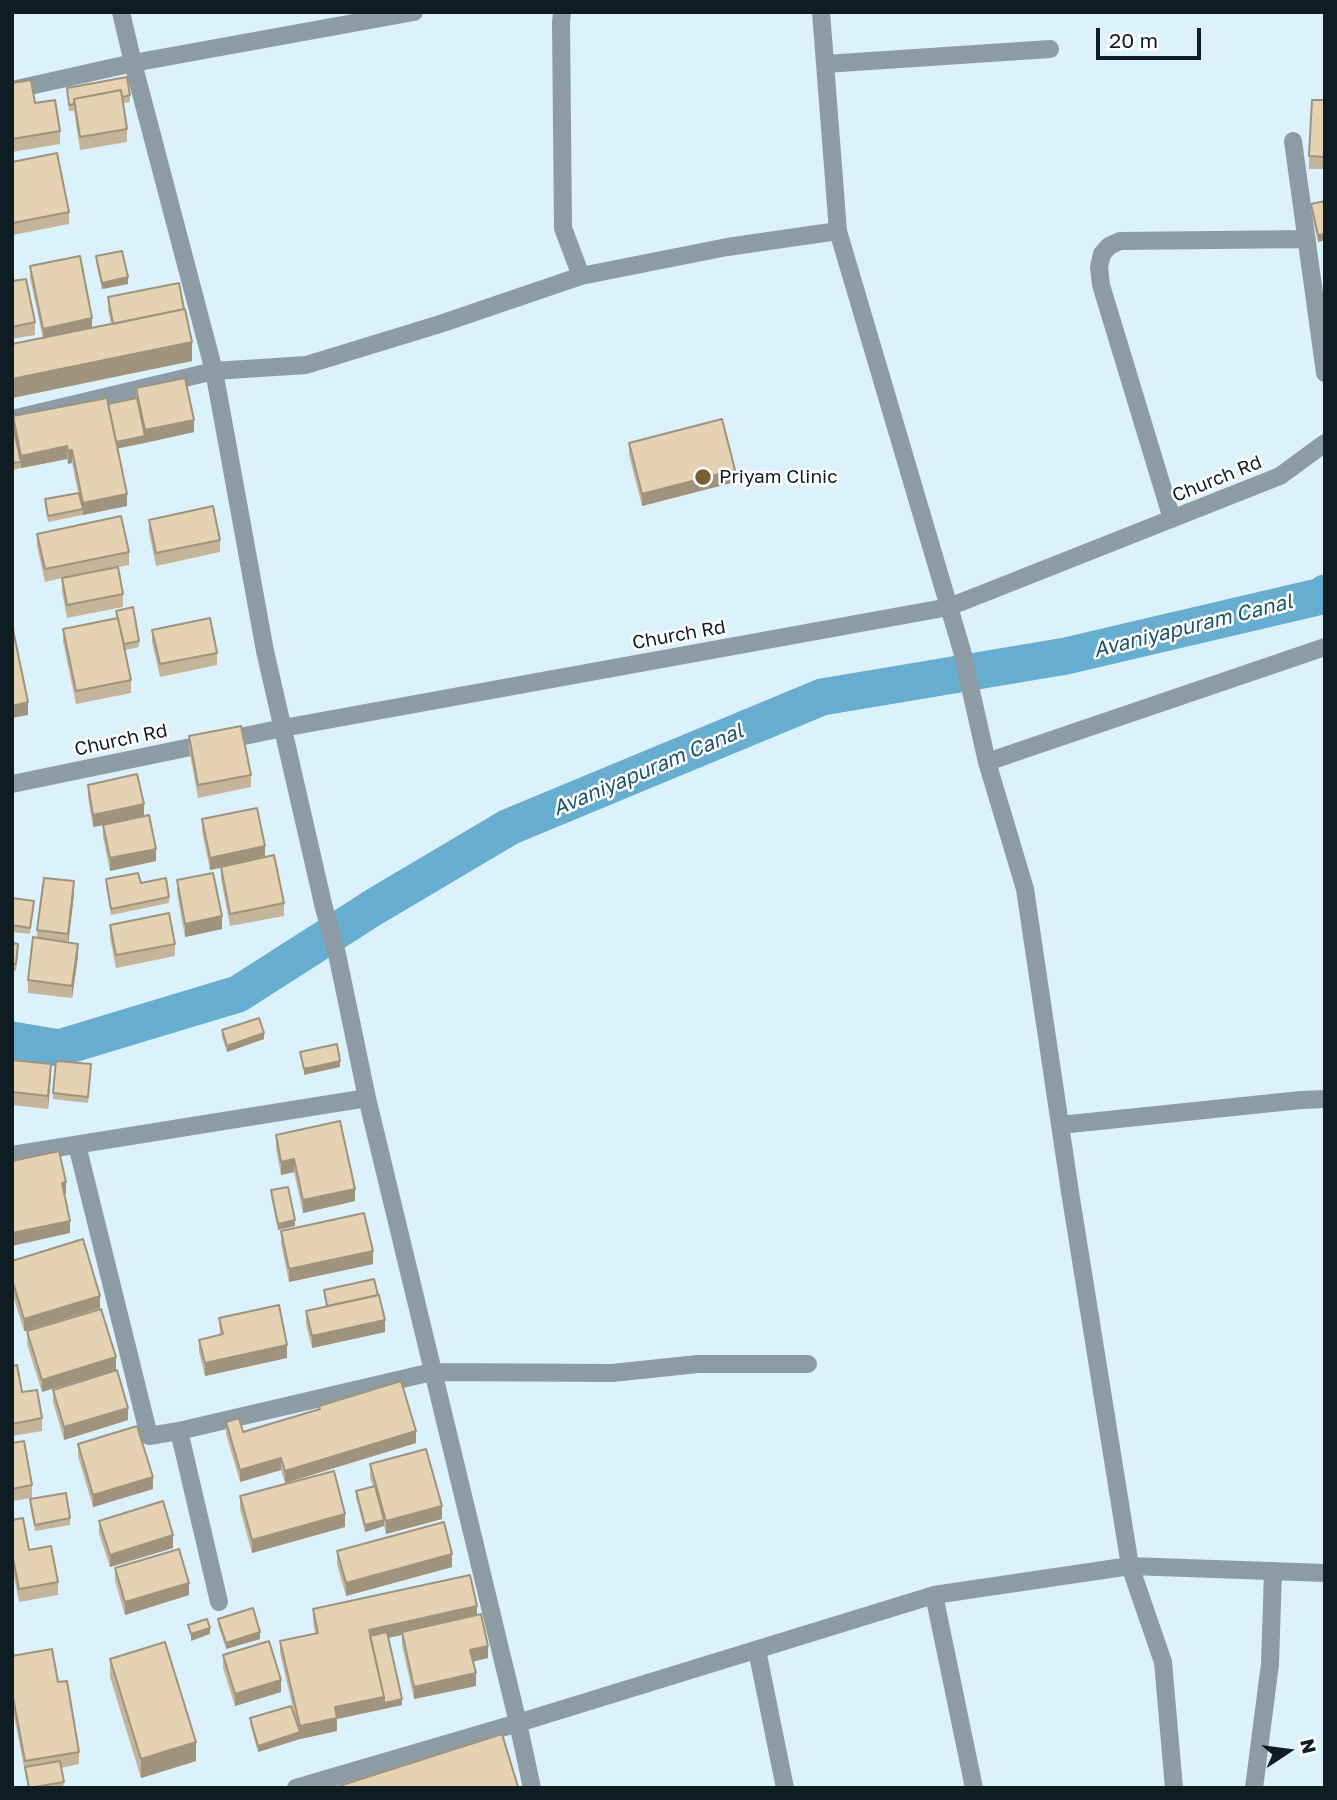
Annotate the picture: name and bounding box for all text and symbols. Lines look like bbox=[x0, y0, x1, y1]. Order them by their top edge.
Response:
scale bar bbox=[1099, 14, 1204, 58]
text: 20 m bbox=[1109, 27, 1158, 53]
street label: Church Rd bbox=[1169, 451, 1265, 507]
place label: Priyam Clinic bbox=[719, 466, 838, 488]
marker: Priyam Clinic bbox=[693, 467, 713, 487]
water label: Avaniyapuram Canal bbox=[1091, 589, 1295, 663]
street label: Church Rd bbox=[630, 616, 728, 654]
water label: Avaniyapuram Canal bbox=[549, 718, 747, 822]
street label: Church Rd bbox=[72, 719, 170, 761]
north arrow bbox=[1253, 1716, 1323, 1786]
text: N bbox=[1296, 1737, 1322, 1756]

